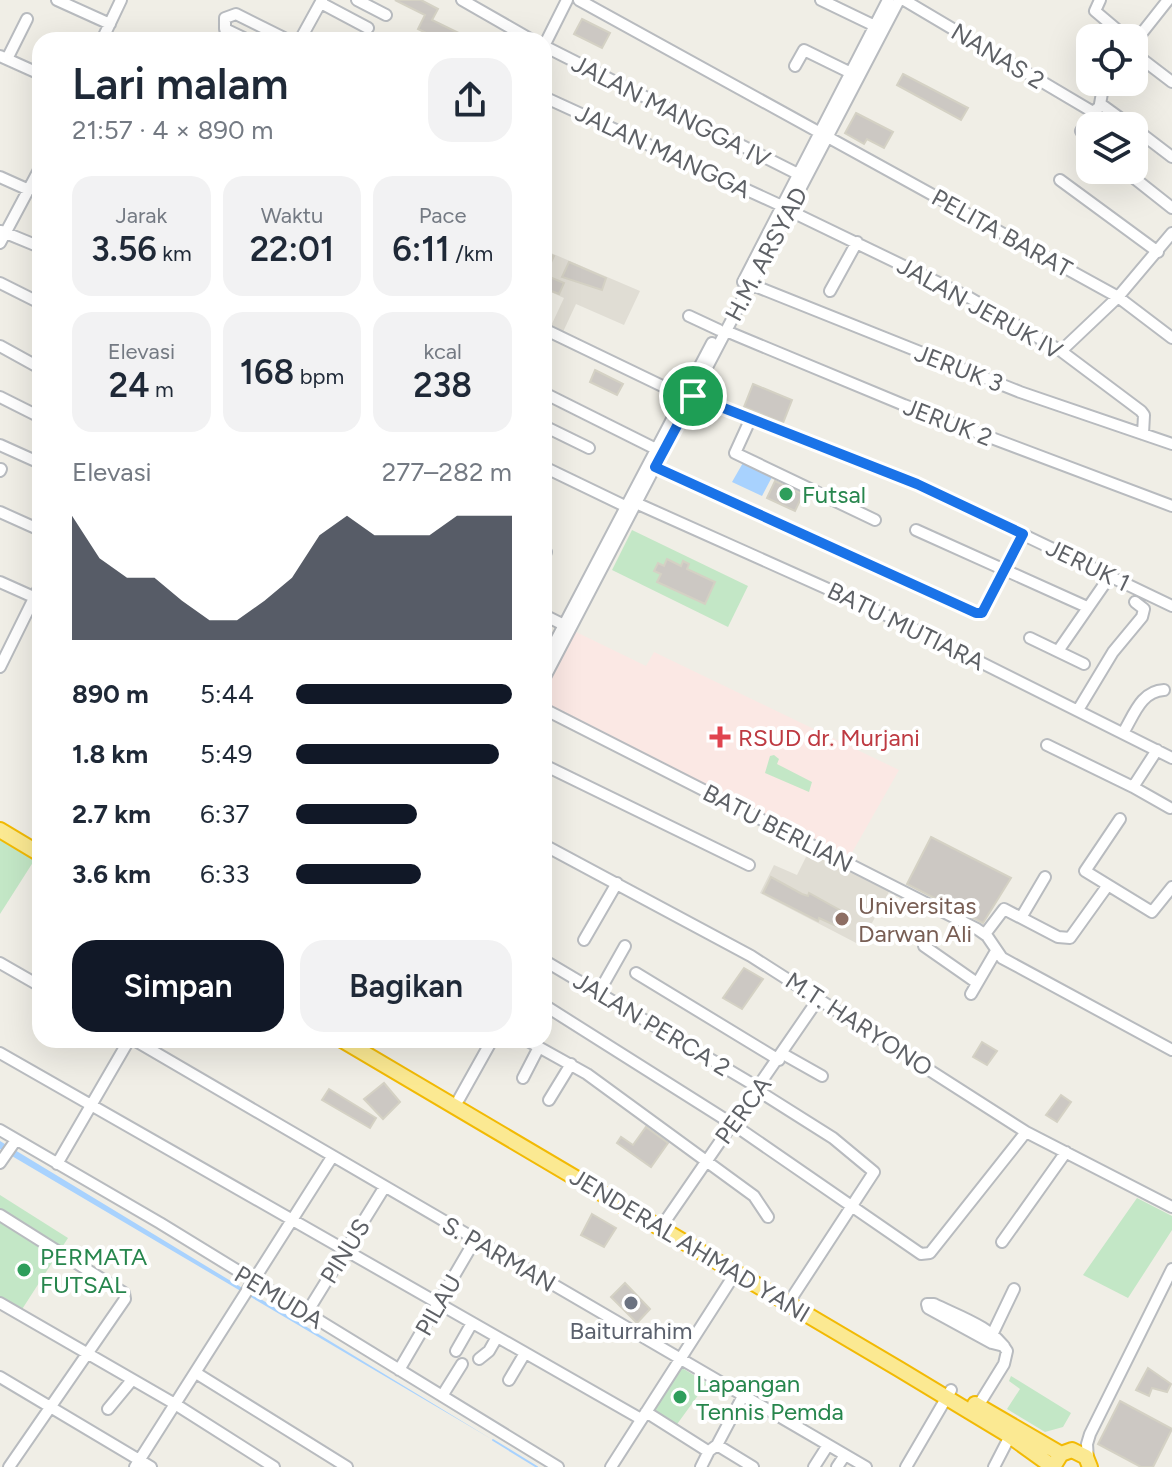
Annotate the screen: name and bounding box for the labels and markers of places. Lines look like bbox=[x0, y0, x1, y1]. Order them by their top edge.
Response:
pin bbox=[659, 362, 727, 430]
place label: Futsal bbox=[802, 480, 866, 509]
marker: Futsal bbox=[777, 485, 795, 503]
place label: RSUD dr. Murjani bbox=[738, 723, 920, 752]
marker: RSUD dr. Murjani bbox=[709, 726, 731, 748]
place label: Universitas Darwan Ali bbox=[858, 891, 977, 948]
marker: Universitas Darwan Ali bbox=[833, 910, 851, 928]
place label: PERMATA FUTSAL bbox=[40, 1242, 148, 1299]
marker: PERMATA FUTSAL bbox=[15, 1261, 33, 1279]
marker: Baiturrahim bbox=[622, 1294, 640, 1312]
place label: Baiturrahim bbox=[570, 1316, 692, 1345]
place label: Lapangan Tennis Pemda bbox=[696, 1369, 844, 1426]
marker: Lapangan Tennis Pemda bbox=[671, 1388, 689, 1406]

